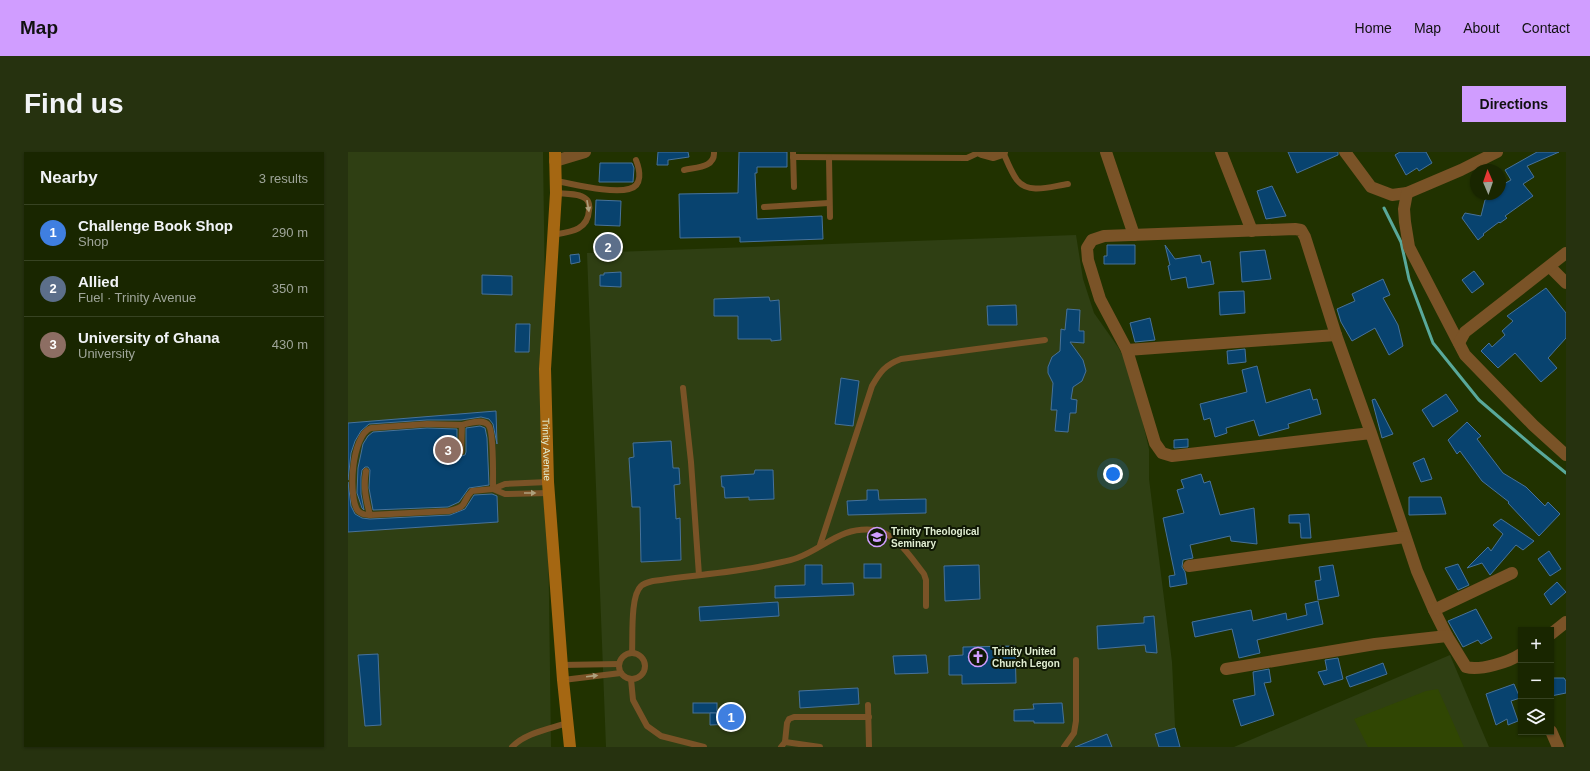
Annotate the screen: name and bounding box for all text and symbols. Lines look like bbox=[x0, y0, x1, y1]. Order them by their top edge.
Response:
text: Map bbox=[20, 17, 58, 38]
text: Home bbox=[1355, 20, 1392, 36]
text: Map bbox=[1414, 20, 1441, 36]
text: About bbox=[1463, 20, 1500, 36]
text: Contact bbox=[1522, 20, 1570, 36]
button: Directions bbox=[1462, 86, 1566, 122]
text: Find us bbox=[24, 88, 124, 119]
north arrow bbox=[1470, 164, 1506, 200]
text: Nearby bbox=[40, 168, 98, 187]
text: 3 results bbox=[259, 171, 308, 186]
one-way arrow bbox=[585, 200, 591, 212]
text: Challenge Book Shop bbox=[78, 217, 233, 234]
text: 1 bbox=[49, 225, 57, 240]
text: 290 m bbox=[272, 225, 308, 240]
pin: 2 bbox=[595, 232, 621, 262]
text: Shop bbox=[78, 234, 108, 249]
text: Allied bbox=[78, 273, 119, 290]
text: 2 bbox=[49, 281, 57, 296]
text: 350 m bbox=[272, 281, 308, 296]
text: Fuel · Trinity Avenue bbox=[78, 290, 196, 305]
text: University of Ghana bbox=[78, 329, 220, 346]
text: 3 bbox=[49, 337, 57, 352]
text: 430 m bbox=[272, 337, 308, 352]
text: University bbox=[78, 346, 135, 361]
street label: Trinity Avenue bbox=[540, 418, 553, 482]
pin: 3 bbox=[435, 435, 461, 465]
your location bbox=[1103, 464, 1123, 484]
one-way arrow bbox=[524, 490, 537, 496]
school or university icon: Trinity Theological Seminary bbox=[866, 526, 888, 548]
place label: Trinity Theological Seminary bbox=[891, 526, 980, 549]
map controls bbox=[1518, 627, 1554, 735]
button: + bbox=[1518, 627, 1554, 663]
church icon: Trinity United Church Legon bbox=[967, 646, 989, 668]
place label: Trinity United Church Legon bbox=[992, 646, 1060, 669]
button: − bbox=[1518, 663, 1554, 699]
one-way arrow bbox=[586, 673, 598, 680]
button: layers bbox=[1518, 699, 1554, 735]
pin: 1 bbox=[718, 702, 744, 732]

